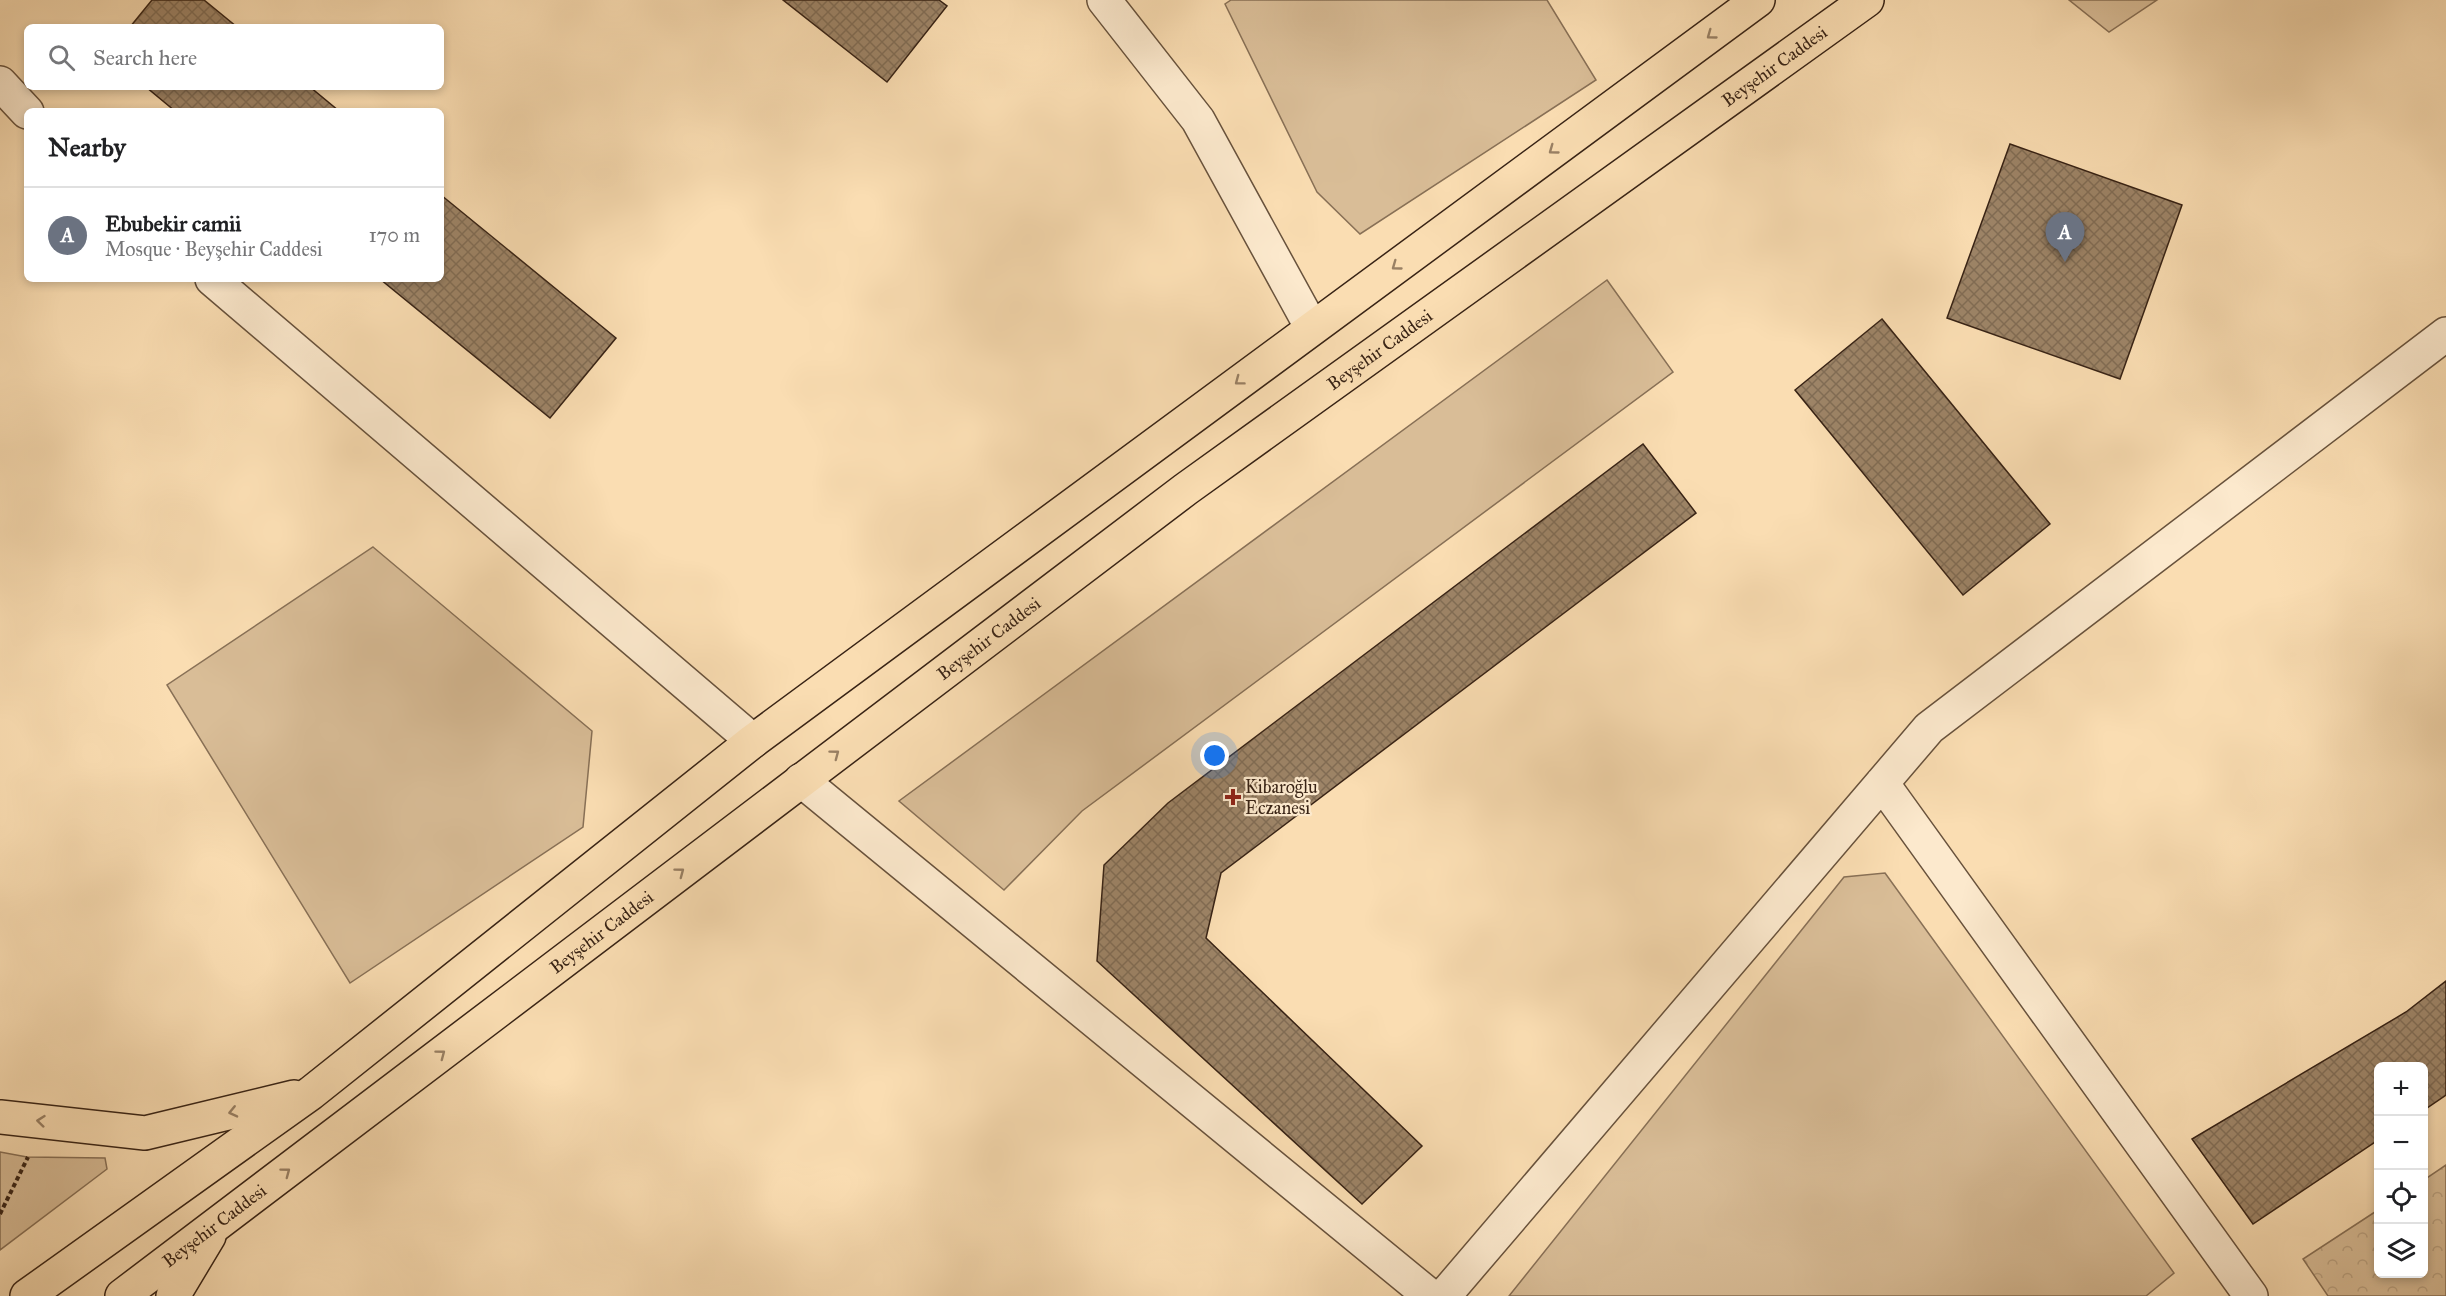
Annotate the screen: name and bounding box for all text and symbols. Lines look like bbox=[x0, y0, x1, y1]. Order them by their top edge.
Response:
street label: Beyşehir Caddesi bbox=[1718, 21, 1832, 112]
search box bbox=[24, 24, 444, 90]
one-way arrow bbox=[1706, 27, 1717, 38]
icon: search bbox=[45, 41, 78, 74]
text: Search here bbox=[93, 44, 197, 71]
text: Nearby bbox=[48, 131, 126, 163]
one-way arrow bbox=[1549, 143, 1560, 154]
text: Ebubekir camii bbox=[105, 210, 241, 237]
pin: A bbox=[2046, 212, 2084, 262]
text: A bbox=[61, 223, 74, 247]
text: 170 m bbox=[369, 223, 420, 247]
text: Mosque · Beyşehir Caddesi bbox=[105, 237, 323, 261]
one-way arrow bbox=[1392, 258, 1403, 269]
street label: Beyşehir Caddesi bbox=[1323, 305, 1437, 395]
one-way arrow bbox=[1235, 374, 1246, 385]
street label: Beyşehir Caddesi bbox=[933, 592, 1045, 685]
your location bbox=[1200, 741, 1229, 770]
one-way arrow bbox=[828, 750, 839, 761]
place label: Kibaroğlu Eczanesi bbox=[1245, 776, 1318, 819]
marker: Kibaroğlu Eczanesi bbox=[1226, 790, 1240, 804]
one-way arrow bbox=[673, 868, 684, 879]
street label: Beyşehir Caddesi bbox=[545, 886, 658, 979]
one-way arrow bbox=[435, 1050, 446, 1061]
map controls bbox=[2374, 1062, 2428, 1278]
button: + bbox=[2374, 1062, 2428, 1116]
one-way arrow bbox=[229, 1104, 239, 1117]
one-way arrow bbox=[37, 1116, 46, 1128]
button: − bbox=[2374, 1116, 2428, 1170]
one-way arrow bbox=[279, 1168, 290, 1179]
button: locate bbox=[2374, 1170, 2428, 1224]
street label: Beyşehir Caddesi bbox=[158, 1180, 271, 1272]
button: layers bbox=[2374, 1224, 2428, 1278]

